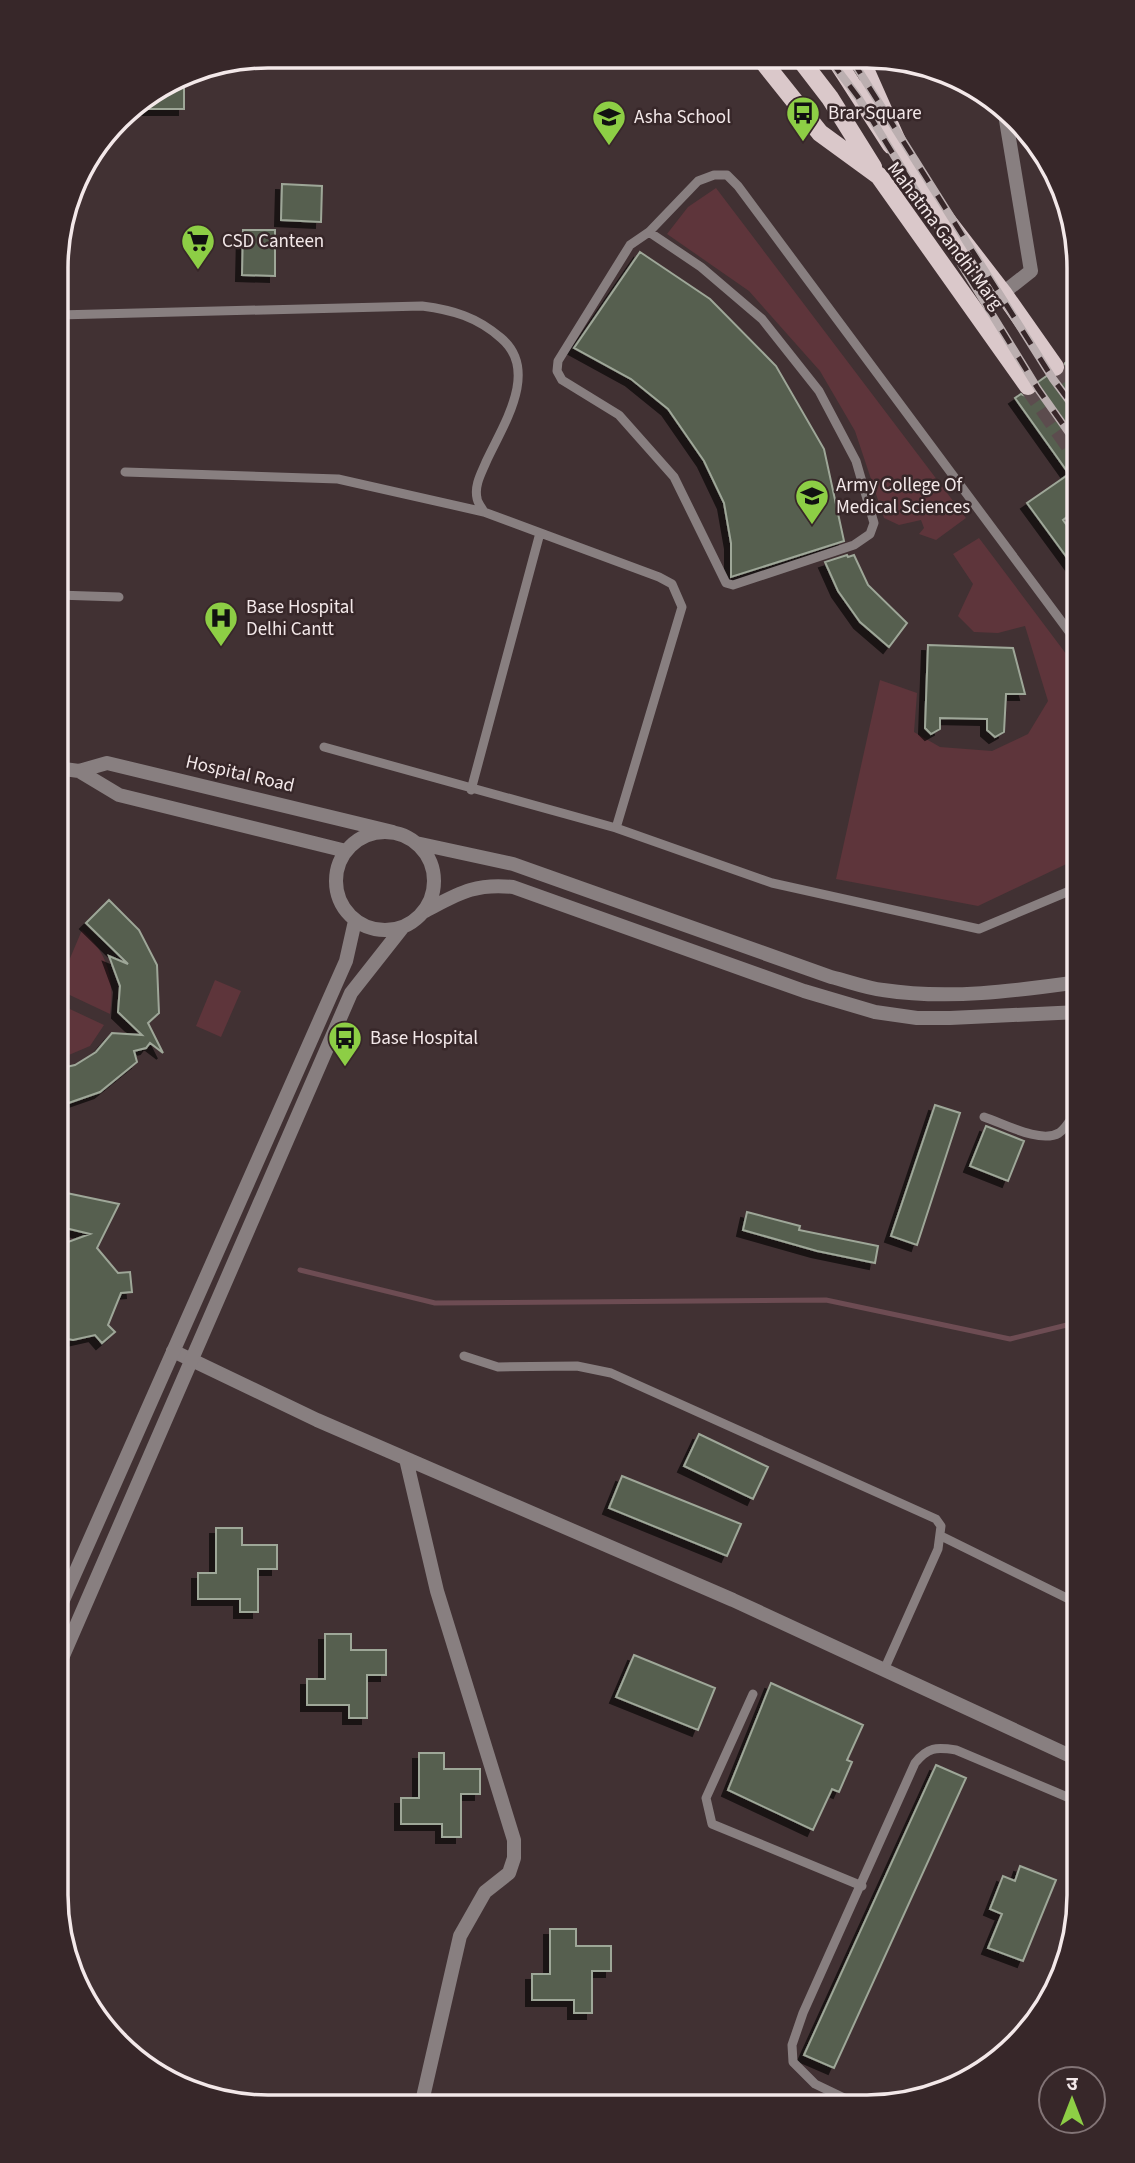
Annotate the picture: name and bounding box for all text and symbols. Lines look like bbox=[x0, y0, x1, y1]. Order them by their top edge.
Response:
bus stop icon: Brar Square bbox=[784, 94, 822, 143]
school or university icon: Asha School bbox=[590, 98, 628, 147]
place label: Brar Square bbox=[828, 100, 922, 127]
place label: Asha School bbox=[634, 104, 731, 131]
street label: Mahatma Gandhi Marg bbox=[880, 156, 1010, 316]
supermarket icon: CSD Canteen bbox=[179, 222, 217, 271]
place label: CSD Canteen bbox=[222, 228, 324, 255]
place label: Army College Of Medical Sciences bbox=[836, 472, 970, 521]
school or university icon: Army College Of Medical Sciences bbox=[793, 477, 831, 526]
place label: Base Hospital Delhi Cantt bbox=[246, 594, 354, 643]
hospital icon: Base Hospital Delhi Cantt bbox=[202, 599, 240, 648]
street label: Hospital Road bbox=[183, 748, 297, 800]
bus stop icon: Base Hospital bbox=[326, 1019, 364, 1068]
place label: Base Hospital bbox=[370, 1025, 478, 1052]
north arrow bbox=[1037, 2065, 1107, 2135]
text: उ bbox=[1066, 2071, 1078, 2098]

